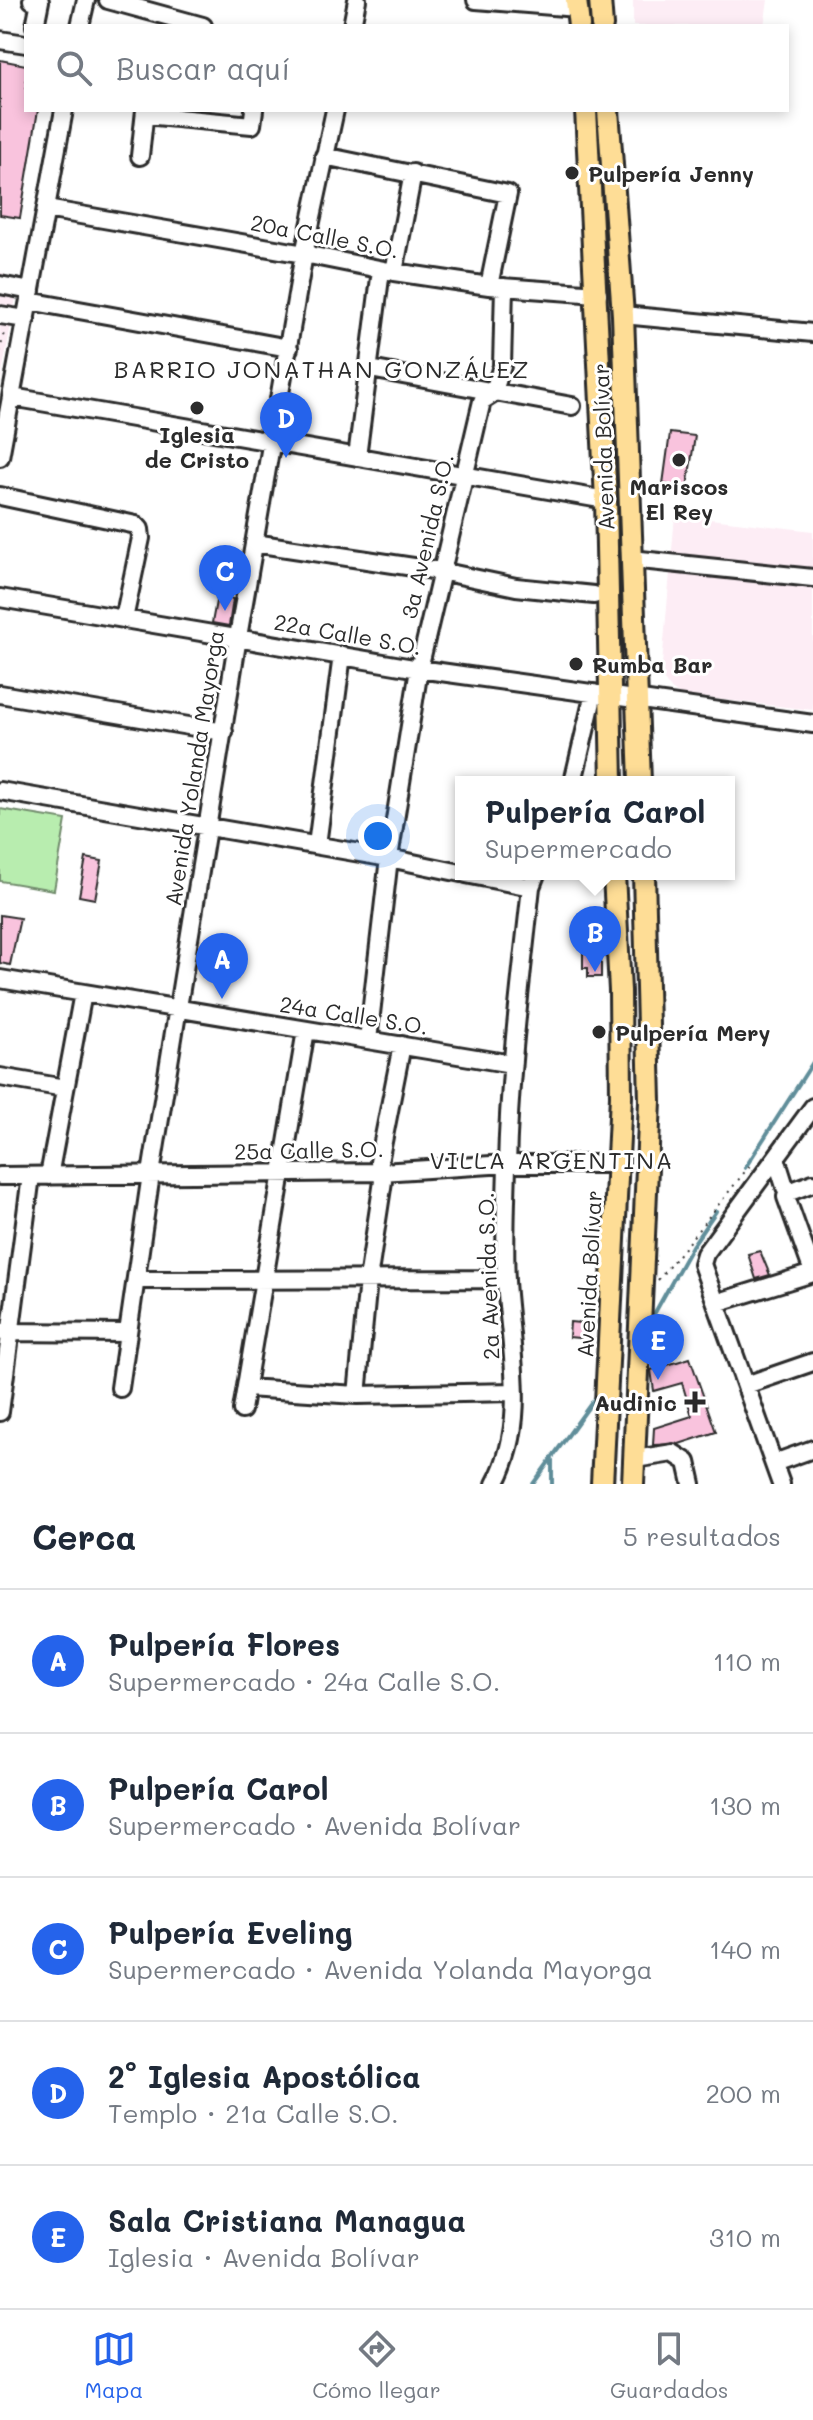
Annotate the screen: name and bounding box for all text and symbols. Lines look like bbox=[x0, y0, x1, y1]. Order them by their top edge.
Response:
search box bbox=[24, 24, 789, 112]
icon: search bbox=[52, 46, 96, 90]
text: Buscar aquí bbox=[116, 48, 290, 88]
place label: Pulpería Jenny bbox=[588, 159, 754, 188]
marker: Pulpería Jenny bbox=[563, 164, 581, 182]
street label: 20a Calle S.O. bbox=[248, 207, 402, 265]
district label: BARRIO JONATHAN GONZÁLEZ bbox=[114, 353, 530, 384]
street label: Avenida Bolívar bbox=[586, 363, 620, 531]
pin: D bbox=[260, 392, 312, 458]
marker: Iglesia de Cristo bbox=[188, 399, 206, 417]
place label: Iglesia de Cristo bbox=[145, 420, 249, 474]
street label: 3a Avenida S.O. bbox=[394, 451, 460, 621]
marker: Mariscos El Rey bbox=[670, 451, 688, 469]
place label: Mariscos El Rey bbox=[630, 472, 728, 526]
pin: C bbox=[199, 545, 251, 611]
street label: 22a Calle S.O. bbox=[272, 607, 424, 661]
street label: Avenida Yolanda Mayorga bbox=[158, 628, 230, 908]
place label: Rumba Bar bbox=[592, 650, 713, 679]
marker: Rumba Bar bbox=[567, 655, 585, 673]
popup bbox=[455, 776, 735, 880]
text: Pulpería Carol bbox=[485, 791, 705, 831]
your location bbox=[358, 816, 398, 856]
text: Supermercado bbox=[485, 831, 672, 865]
pin: B bbox=[569, 906, 621, 972]
pin: A bbox=[196, 933, 248, 999]
street label: 24a Calle S.O. bbox=[278, 989, 430, 1041]
place label: Pulpería Mery bbox=[615, 1018, 771, 1047]
marker: Pulpería Mery bbox=[590, 1023, 608, 1041]
street label: 25a Calle S.O. bbox=[234, 1134, 384, 1166]
district label: VILLA ARGENTINA bbox=[430, 1144, 674, 1175]
street label: Avenida Bolívar bbox=[570, 1190, 608, 1358]
street label: 2a Avenida S.O. bbox=[471, 1192, 505, 1360]
pin: E bbox=[632, 1314, 684, 1380]
place label: Audinic bbox=[594, 1388, 677, 1417]
marker: Audinic bbox=[684, 1391, 706, 1413]
text: Cerca bbox=[32, 1514, 136, 1559]
text: 5 resultados bbox=[623, 1519, 781, 1553]
text: Pulpería Flores bbox=[108, 1624, 340, 1664]
text: A bbox=[49, 1644, 67, 1678]
text: 110 m bbox=[713, 1644, 781, 1678]
text: Supermercado · 24a Calle S.O. bbox=[108, 1664, 500, 1698]
text: Pulpería Carol bbox=[108, 1768, 329, 1808]
text: B bbox=[49, 1788, 67, 1822]
text: 130 m bbox=[709, 1788, 781, 1822]
text: Supermercado · Avenida Bolívar bbox=[108, 1808, 521, 1842]
text: Pulpería Eveling bbox=[108, 1912, 353, 1952]
text: C bbox=[48, 1932, 68, 1966]
text: 140 m bbox=[709, 1932, 781, 1966]
text: Supermercado · Avenida Yolanda Mayorga bbox=[108, 1952, 653, 1986]
text: 2° Iglesia Apostólica bbox=[108, 2056, 421, 2096]
text: D bbox=[49, 2076, 67, 2110]
text: 200 m bbox=[705, 2076, 781, 2110]
text: Templo · 21a Calle S.O. bbox=[108, 2096, 399, 2130]
text: Sala Cristiana Managua bbox=[108, 2200, 466, 2240]
text: E bbox=[50, 2220, 66, 2254]
text: 310 m bbox=[709, 2220, 781, 2254]
text: Iglesia · Avenida Bolívar bbox=[108, 2240, 420, 2274]
tab: Mapa bbox=[85, 2327, 143, 2404]
tab: Cómo llegar bbox=[312, 2327, 441, 2404]
tab: Guardados bbox=[610, 2327, 728, 2404]

